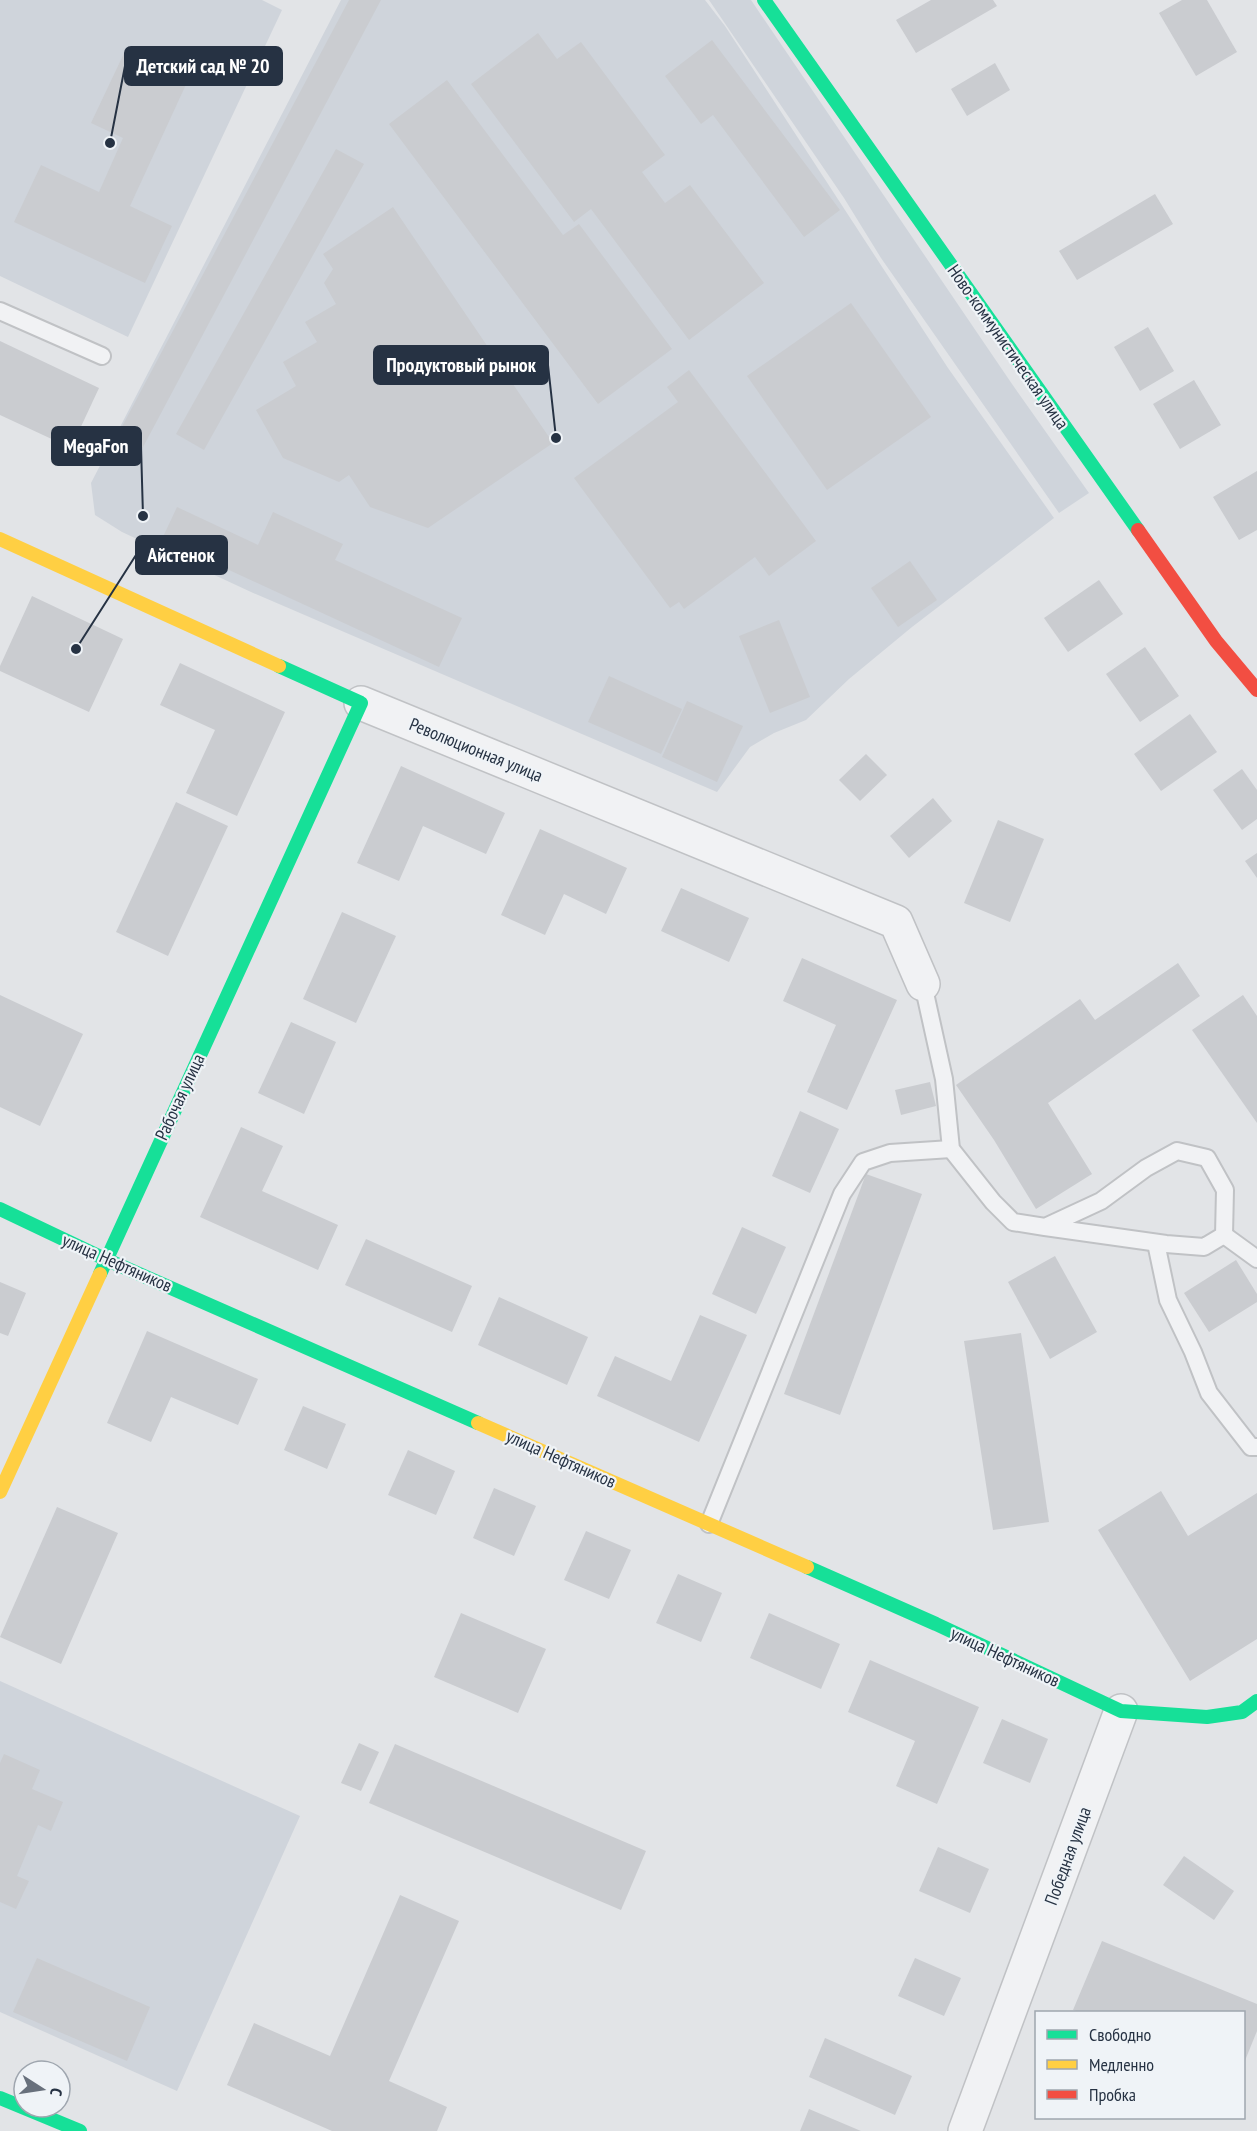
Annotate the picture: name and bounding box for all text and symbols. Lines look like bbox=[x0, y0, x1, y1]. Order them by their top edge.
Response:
callout: Детский сад № 20 bbox=[125, 47, 282, 85]
text: Детский сад № 20 bbox=[136, 53, 270, 79]
street label: Ново-коммунистическая улица bbox=[943, 260, 1074, 434]
callout: Продуктовый рынок bbox=[374, 346, 548, 384]
text: Продуктовый рынок bbox=[386, 352, 537, 378]
callout: MegaFon bbox=[52, 427, 141, 465]
text: MegaFon bbox=[63, 433, 129, 459]
callout: Айстенок bbox=[136, 536, 227, 574]
text: Айстенок bbox=[146, 542, 215, 568]
street label: Революционная улица bbox=[406, 712, 546, 787]
street label: Рабочая улица bbox=[150, 1050, 209, 1144]
street label: улица Нефтяников bbox=[59, 1228, 176, 1297]
street label: улица Нефтяников bbox=[503, 1424, 620, 1493]
street label: улица Нефтяников bbox=[947, 1621, 1063, 1692]
street label: Победная улица bbox=[1039, 1804, 1096, 1908]
legend bbox=[1035, 2011, 1245, 2119]
text: Свободно bbox=[1089, 2023, 1152, 2046]
text: Медленно bbox=[1089, 2053, 1154, 2076]
north arrow bbox=[12, 2059, 72, 2119]
text: Пробка bbox=[1089, 2083, 1136, 2106]
text: С bbox=[46, 2086, 67, 2098]

